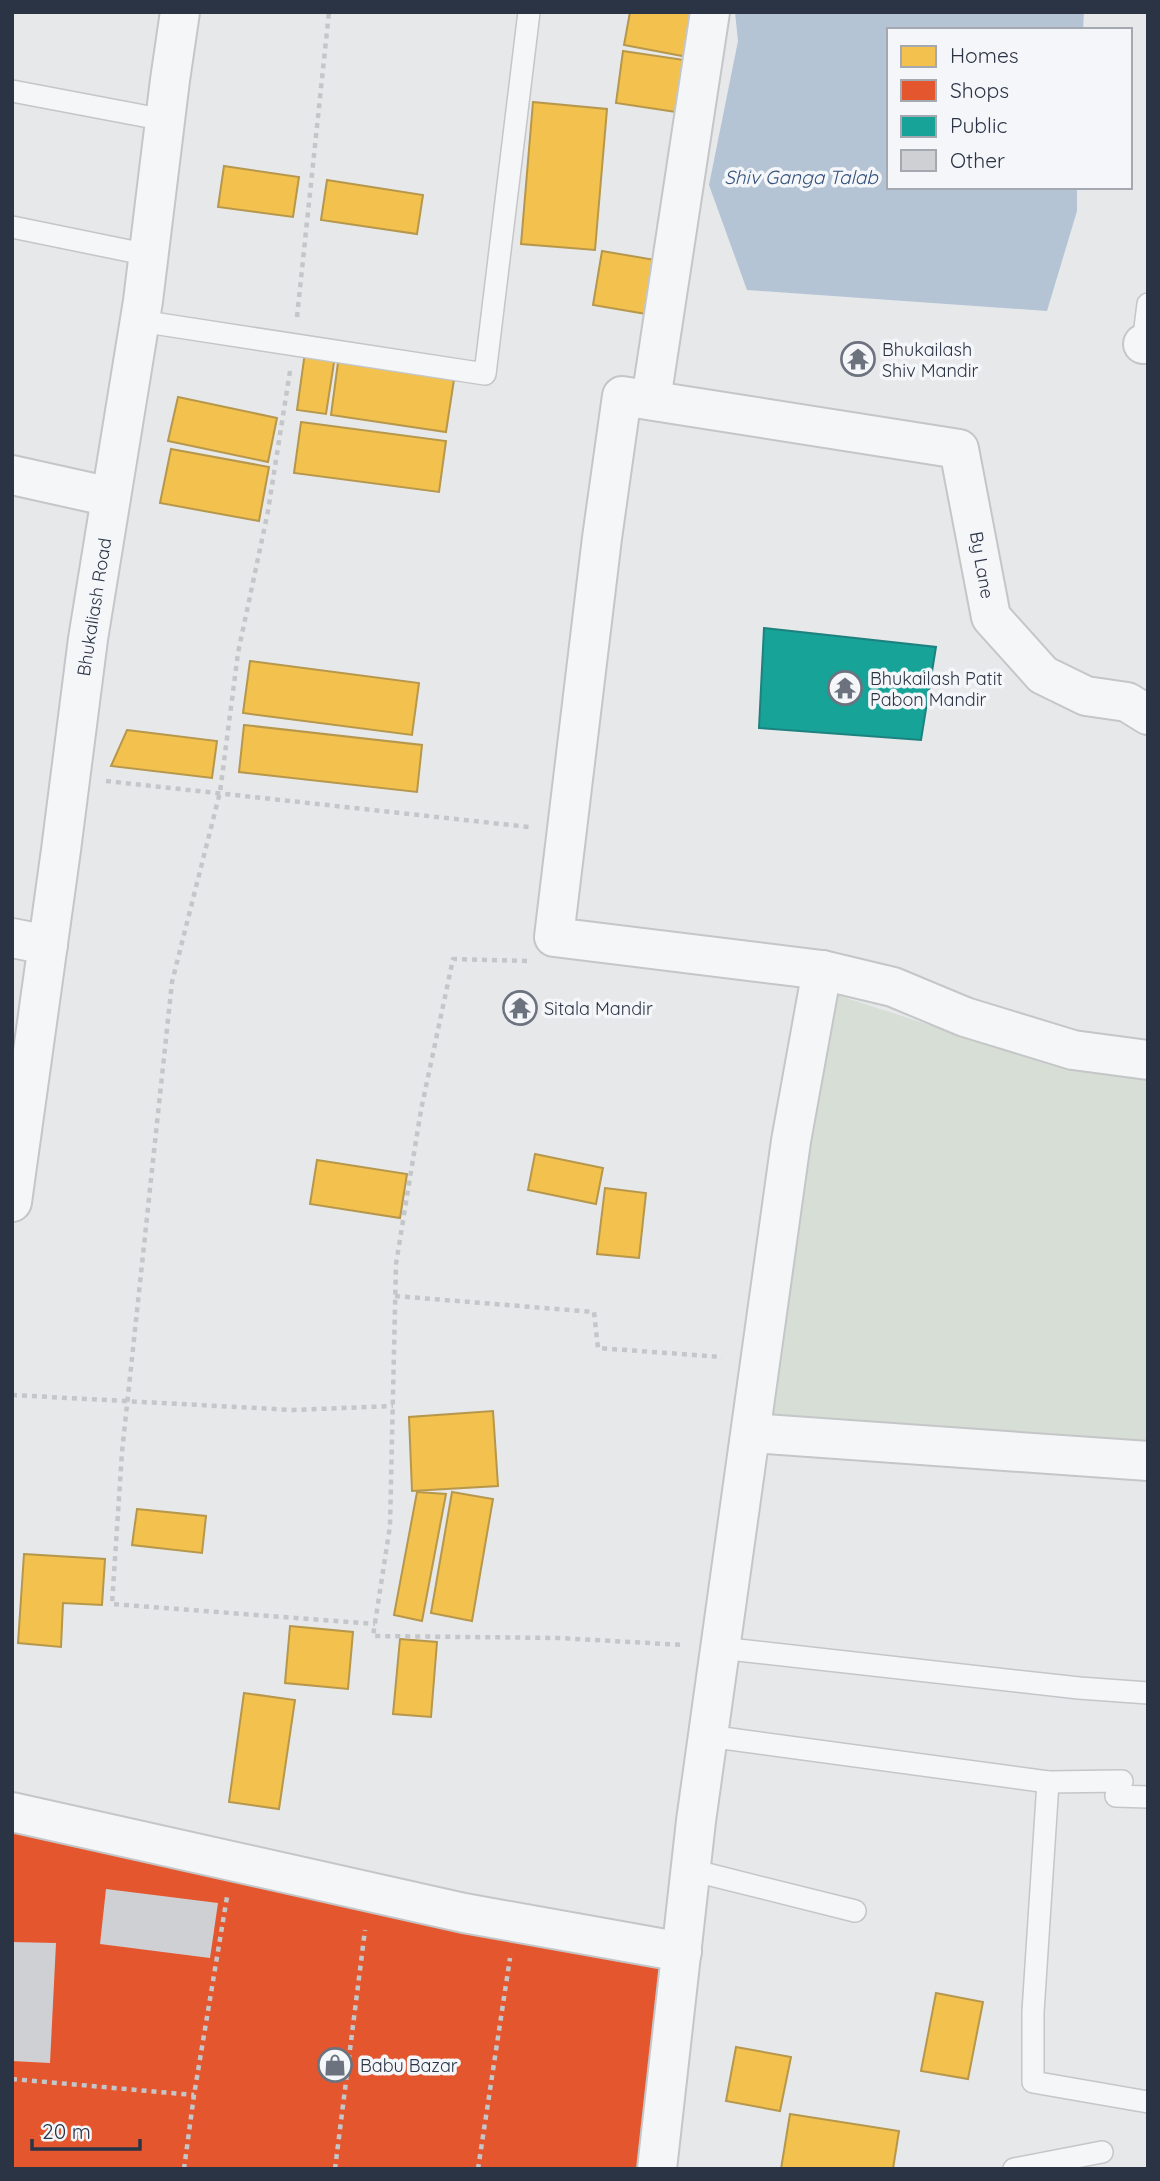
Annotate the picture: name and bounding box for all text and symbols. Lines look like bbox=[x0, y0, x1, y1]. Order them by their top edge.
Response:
legend bbox=[887, 28, 1132, 189]
text: Homes bbox=[950, 42, 1019, 68]
text: Shops bbox=[950, 77, 1009, 103]
text: Public bbox=[950, 112, 1007, 138]
text: Other bbox=[950, 147, 1005, 173]
water label: Shiv Ganga Talab bbox=[724, 165, 879, 189]
place label: Bhukailash Shiv Mandir bbox=[882, 338, 979, 382]
temple icon: Bhukailash Shiv Mandir bbox=[839, 340, 877, 378]
street label: By Lane bbox=[965, 530, 999, 600]
street label: Bhukaliash Road bbox=[72, 536, 116, 678]
place label: Bhukailash Patit Pabon Mandir bbox=[870, 667, 1003, 711]
temple icon: Bhukailash Patit Pabon Mandir bbox=[826, 669, 864, 707]
temple icon: Sitala Mandir bbox=[501, 989, 539, 1027]
place label: Sitala Mandir bbox=[544, 997, 653, 1020]
shop icon: Babu Bazar bbox=[316, 2046, 354, 2084]
place label: Babu Bazar bbox=[360, 2054, 458, 2077]
scale bar bbox=[32, 2108, 140, 2152]
text: 20 m bbox=[42, 2118, 91, 2144]

